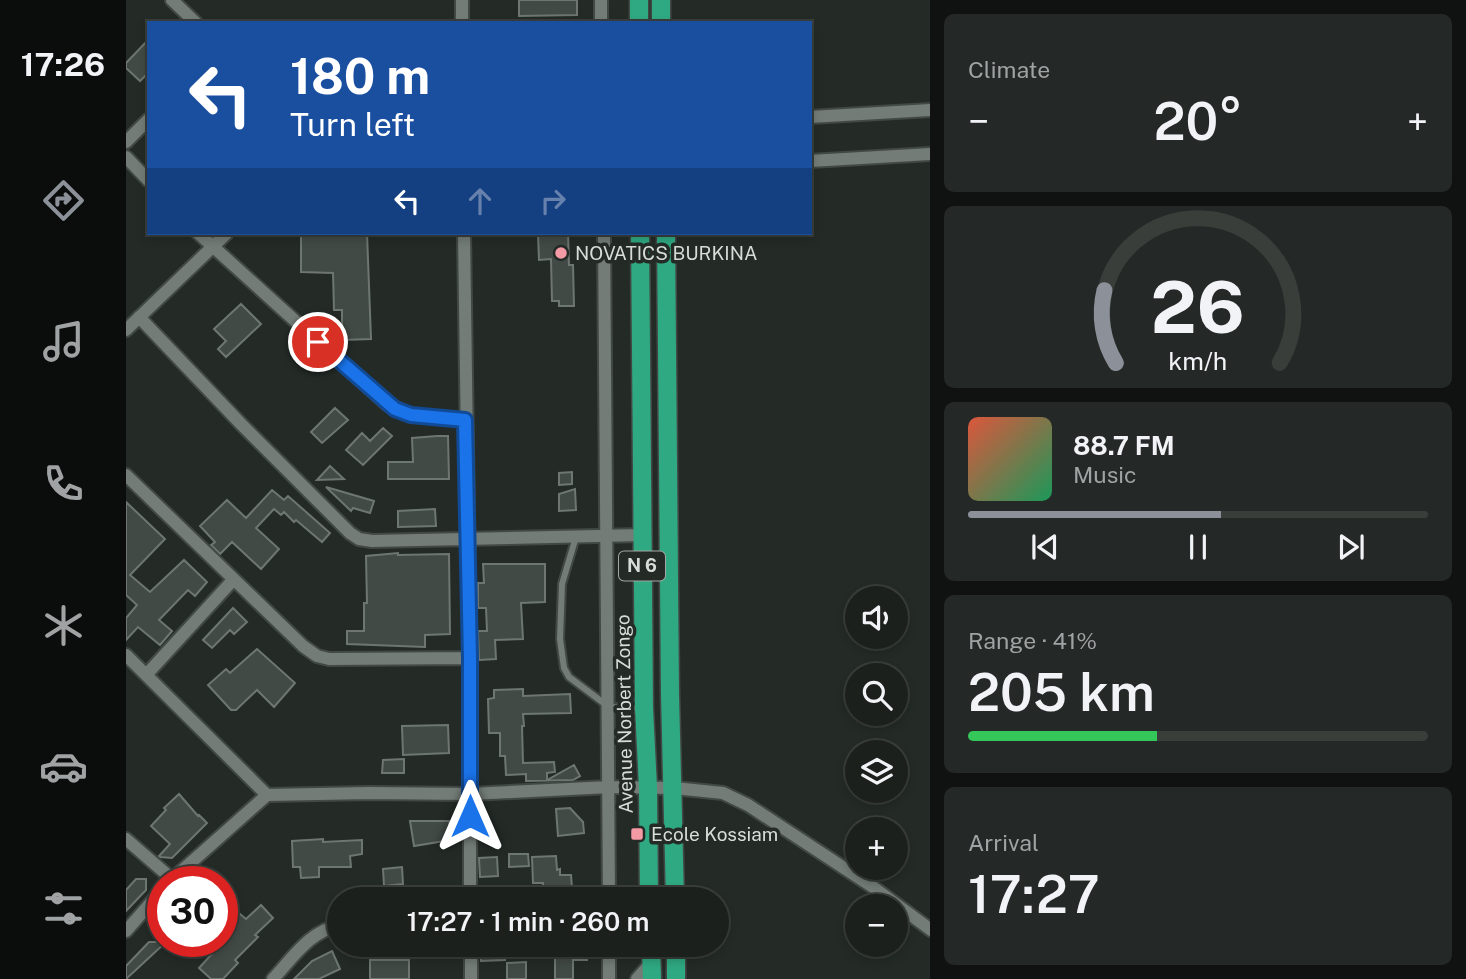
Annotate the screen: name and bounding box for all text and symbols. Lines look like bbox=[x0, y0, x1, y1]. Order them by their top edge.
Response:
text: 17:26 bbox=[21, 46, 105, 83]
text: 180 m bbox=[290, 47, 430, 105]
icon: left bbox=[175, 49, 266, 140]
text: Climate bbox=[968, 56, 1050, 83]
text: 20° bbox=[1153, 91, 1243, 152]
text: − bbox=[968, 99, 989, 144]
text: + bbox=[1407, 99, 1428, 144]
text: Turn left bbox=[290, 106, 415, 143]
icon: directions bbox=[39, 176, 88, 225]
icon: left bbox=[388, 182, 426, 220]
icon: ahead bbox=[461, 182, 499, 220]
icon: right bbox=[534, 182, 572, 220]
place label: NOVATICS BURKINA bbox=[575, 242, 758, 264]
marker: NOVATICS BURKINA bbox=[553, 245, 569, 261]
text: 26 bbox=[1151, 265, 1245, 350]
pin bbox=[288, 312, 348, 372]
icon: music bbox=[39, 317, 88, 366]
icon: arrive bbox=[299, 323, 337, 361]
text: km/h bbox=[1169, 346, 1227, 376]
text: 88.7 FM bbox=[1073, 430, 1175, 461]
icon: phone bbox=[39, 459, 88, 508]
text: Music bbox=[1073, 461, 1137, 488]
icon: previous bbox=[1026, 528, 1064, 566]
icon: pause bbox=[1179, 528, 1217, 566]
icon: next bbox=[1332, 528, 1370, 566]
road number: N 6 bbox=[619, 552, 665, 580]
map controls bbox=[845, 586, 908, 957]
button: sound bbox=[845, 586, 908, 649]
icon: climate bbox=[39, 601, 88, 650]
street label: Avenue Norbert Zongo bbox=[611, 614, 637, 814]
text: Range · 41% bbox=[968, 627, 1097, 654]
text: 205 km bbox=[968, 662, 1155, 723]
button: search bbox=[845, 663, 908, 726]
button: layers bbox=[845, 740, 908, 803]
icon: car bbox=[39, 742, 88, 791]
position arrow bbox=[433, 779, 507, 853]
button: + bbox=[845, 817, 908, 880]
place label: Ecole Kossiam bbox=[651, 823, 778, 845]
marker: Ecole Kossiam bbox=[629, 826, 645, 842]
text: Arrival bbox=[968, 829, 1039, 856]
text: 17:27 bbox=[968, 864, 1100, 925]
speed limit sign: 30 bbox=[147, 866, 238, 957]
icon: filters bbox=[39, 884, 88, 933]
button: − bbox=[845, 894, 908, 957]
text: 17:27 · 1 min · 260 m bbox=[407, 906, 649, 937]

